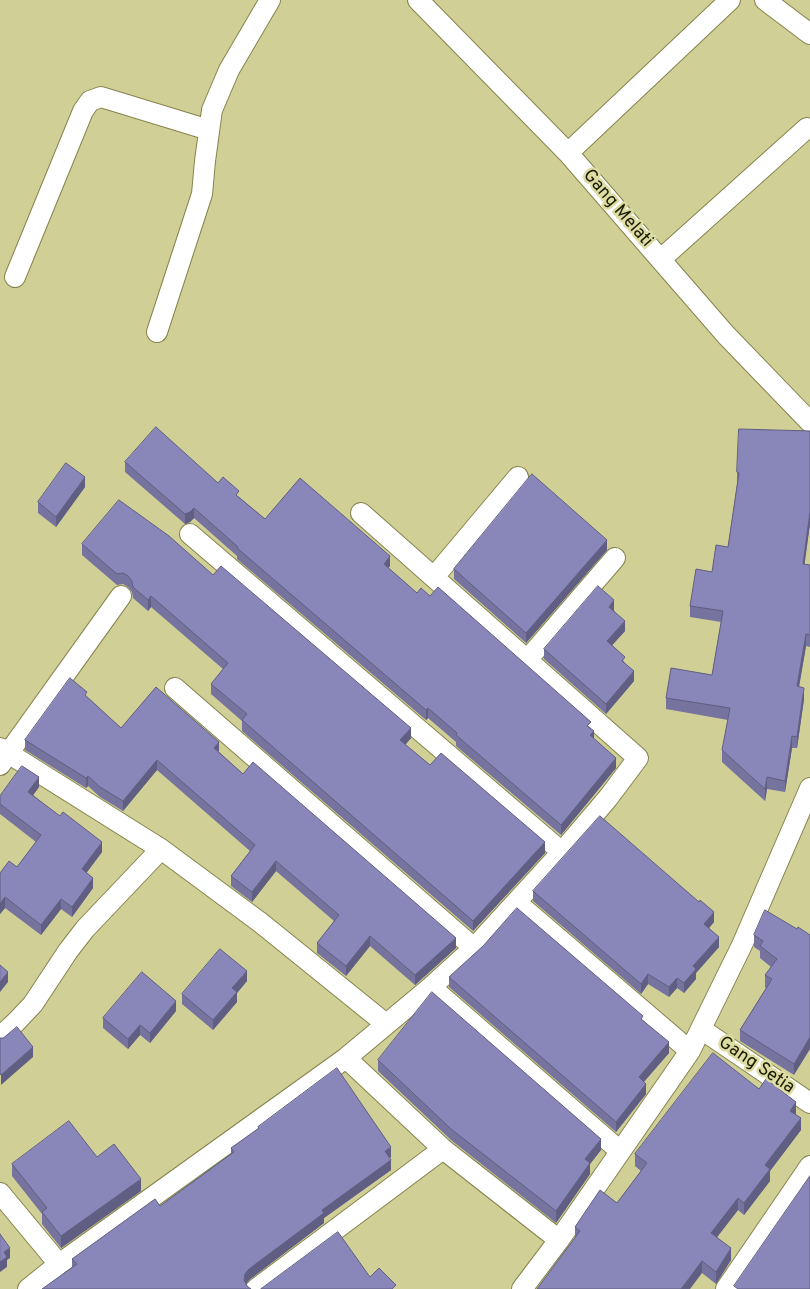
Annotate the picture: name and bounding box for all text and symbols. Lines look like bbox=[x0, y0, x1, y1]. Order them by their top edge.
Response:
street label: Gang Melati bbox=[577, 166, 657, 252]
street label: Gang Setia bbox=[714, 1033, 798, 1099]

